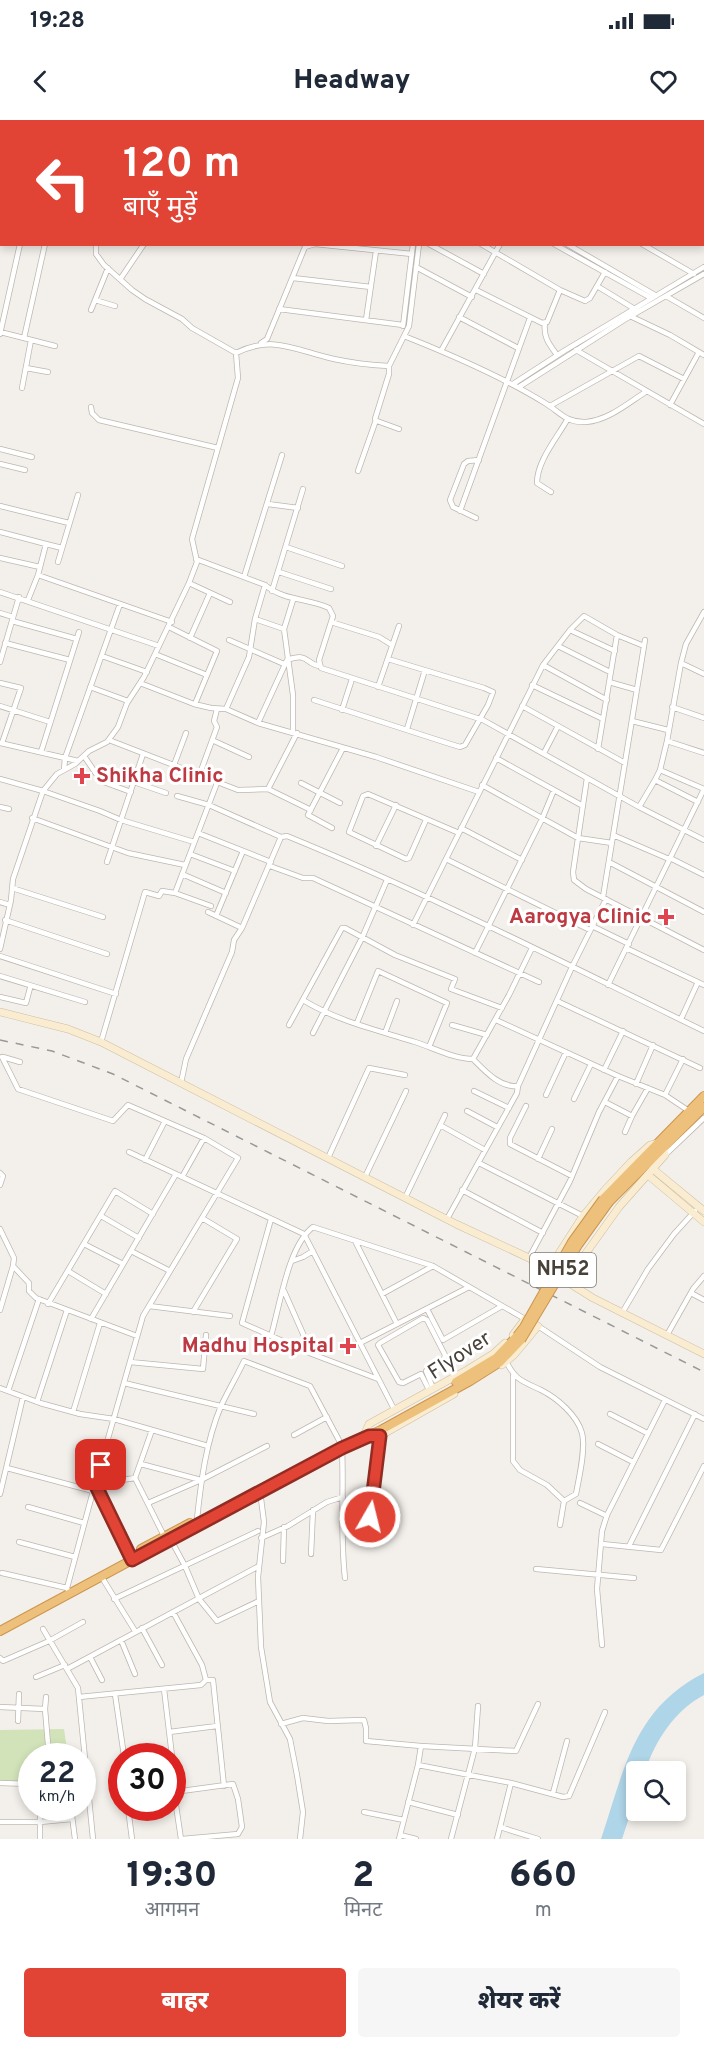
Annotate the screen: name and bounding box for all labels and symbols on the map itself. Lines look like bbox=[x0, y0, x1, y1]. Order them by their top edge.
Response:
place label: Shikha Clinic bbox=[96, 763, 224, 790]
marker: Shikha Clinic bbox=[73, 767, 91, 785]
place label: Aarogya Clinic bbox=[509, 904, 652, 931]
marker: Aarogya Clinic bbox=[657, 908, 675, 926]
road number: NH52 bbox=[530, 1253, 596, 1287]
street label: Flyover bbox=[423, 1326, 497, 1386]
place label: Madhu Hospital bbox=[182, 1333, 334, 1360]
marker: Madhu Hospital bbox=[339, 1337, 357, 1355]
pin bbox=[75, 1439, 126, 1490]
position arrow bbox=[338, 1485, 402, 1549]
speed limit sign: 30 bbox=[108, 1743, 186, 1821]

